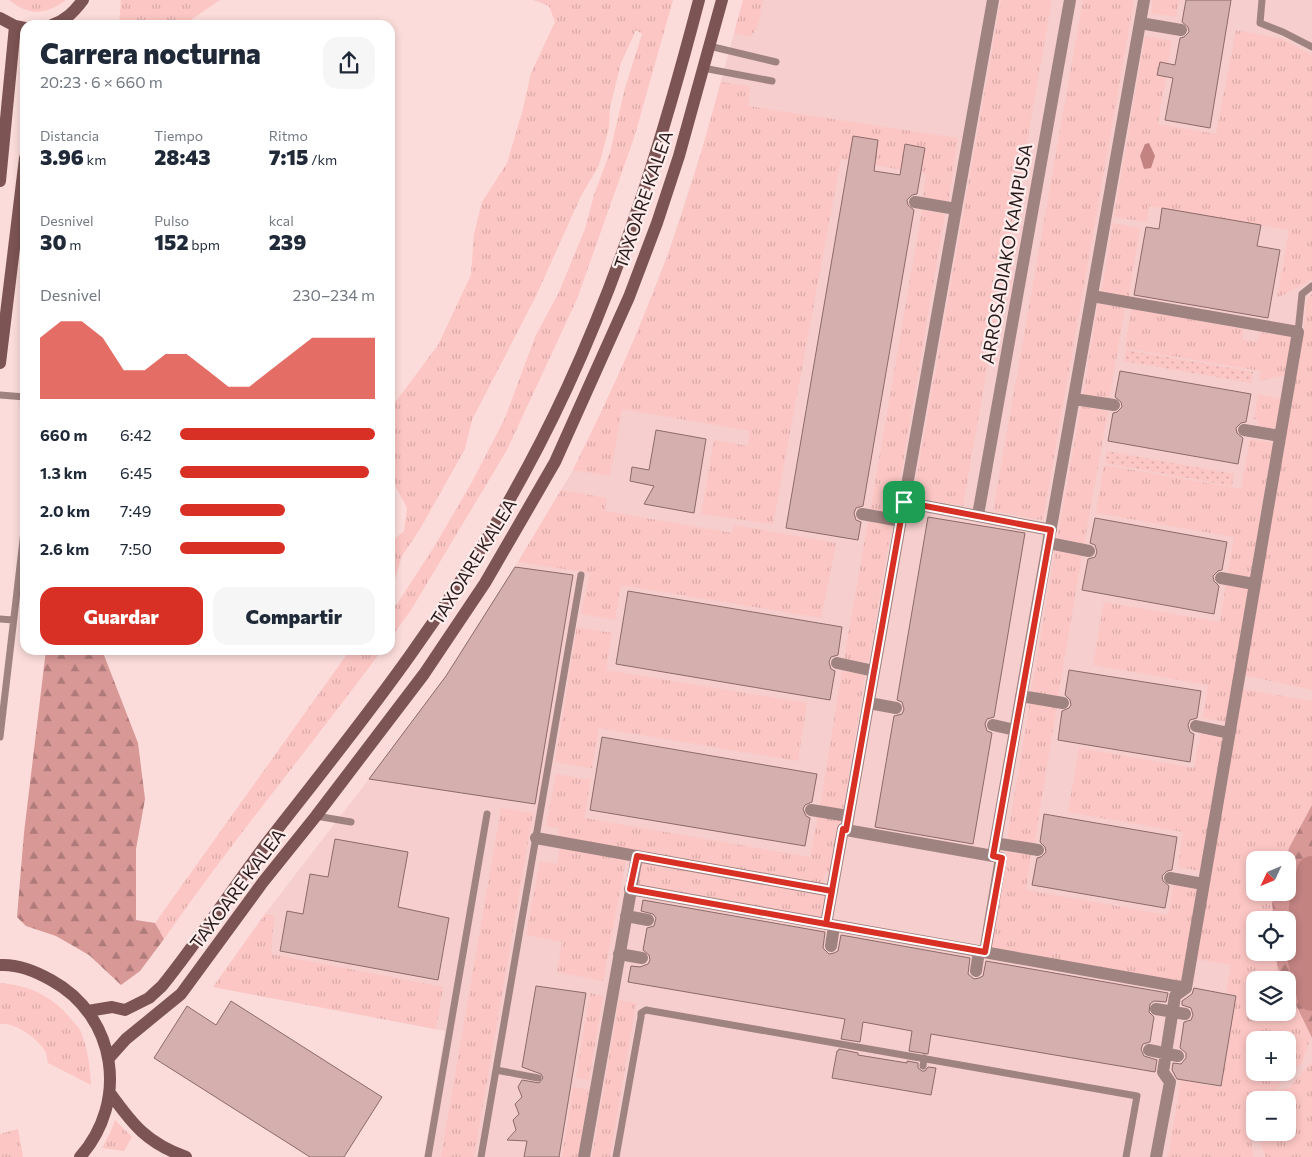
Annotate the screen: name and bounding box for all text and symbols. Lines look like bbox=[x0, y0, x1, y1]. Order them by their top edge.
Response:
text: Carrera nocturna bbox=[40, 36, 261, 70]
button: share bbox=[323, 37, 375, 89]
text: 20:23 · 6 × 660 m bbox=[40, 72, 163, 91]
text: Distancia bbox=[40, 127, 99, 144]
text: Tiempo bbox=[154, 127, 203, 144]
text: Ritmo bbox=[269, 127, 308, 144]
street label: TAXOARE KALEA bbox=[609, 128, 677, 272]
street label: ARROSADIAKO KAMPUSA bbox=[976, 142, 1036, 366]
text: 3.96 bbox=[40, 144, 84, 169]
text: 28:43 bbox=[154, 144, 211, 169]
text: 7:15 bbox=[269, 144, 308, 169]
text: km bbox=[84, 151, 106, 168]
text: /km bbox=[308, 151, 337, 168]
text: Desnivel bbox=[40, 212, 94, 229]
text: Pulso bbox=[154, 212, 189, 229]
text: kcal bbox=[269, 212, 294, 229]
text: 30 bbox=[40, 229, 66, 254]
text: 152 bbox=[154, 229, 189, 254]
text: 239 bbox=[269, 229, 306, 254]
text: m bbox=[66, 236, 81, 253]
text: bpm bbox=[189, 236, 220, 253]
text: Desnivel bbox=[40, 285, 101, 304]
text: 230–234 m bbox=[293, 285, 375, 304]
text: 660 m bbox=[40, 425, 87, 444]
text: 6:42 bbox=[120, 425, 152, 444]
text: 1.3 km bbox=[40, 463, 87, 482]
text: 6:45 bbox=[120, 463, 152, 482]
pin bbox=[883, 481, 925, 523]
icon: arrive bbox=[890, 488, 918, 516]
street label: TAXOARE KALEA bbox=[425, 494, 521, 629]
text: 2.0 km bbox=[40, 501, 90, 520]
text: 7:49 bbox=[120, 501, 152, 520]
text: 2.6 km bbox=[40, 539, 89, 558]
text: 7:50 bbox=[120, 539, 152, 558]
button: Guardar bbox=[40, 587, 203, 645]
button: Compartir bbox=[213, 587, 375, 645]
street label: TAXOARE KALEA bbox=[185, 824, 290, 953]
north arrow bbox=[1246, 851, 1296, 901]
map controls bbox=[1246, 851, 1296, 1141]
button: locate bbox=[1246, 911, 1296, 961]
button: layers bbox=[1246, 971, 1296, 1021]
button: + bbox=[1246, 1031, 1296, 1081]
button: − bbox=[1246, 1091, 1296, 1141]

